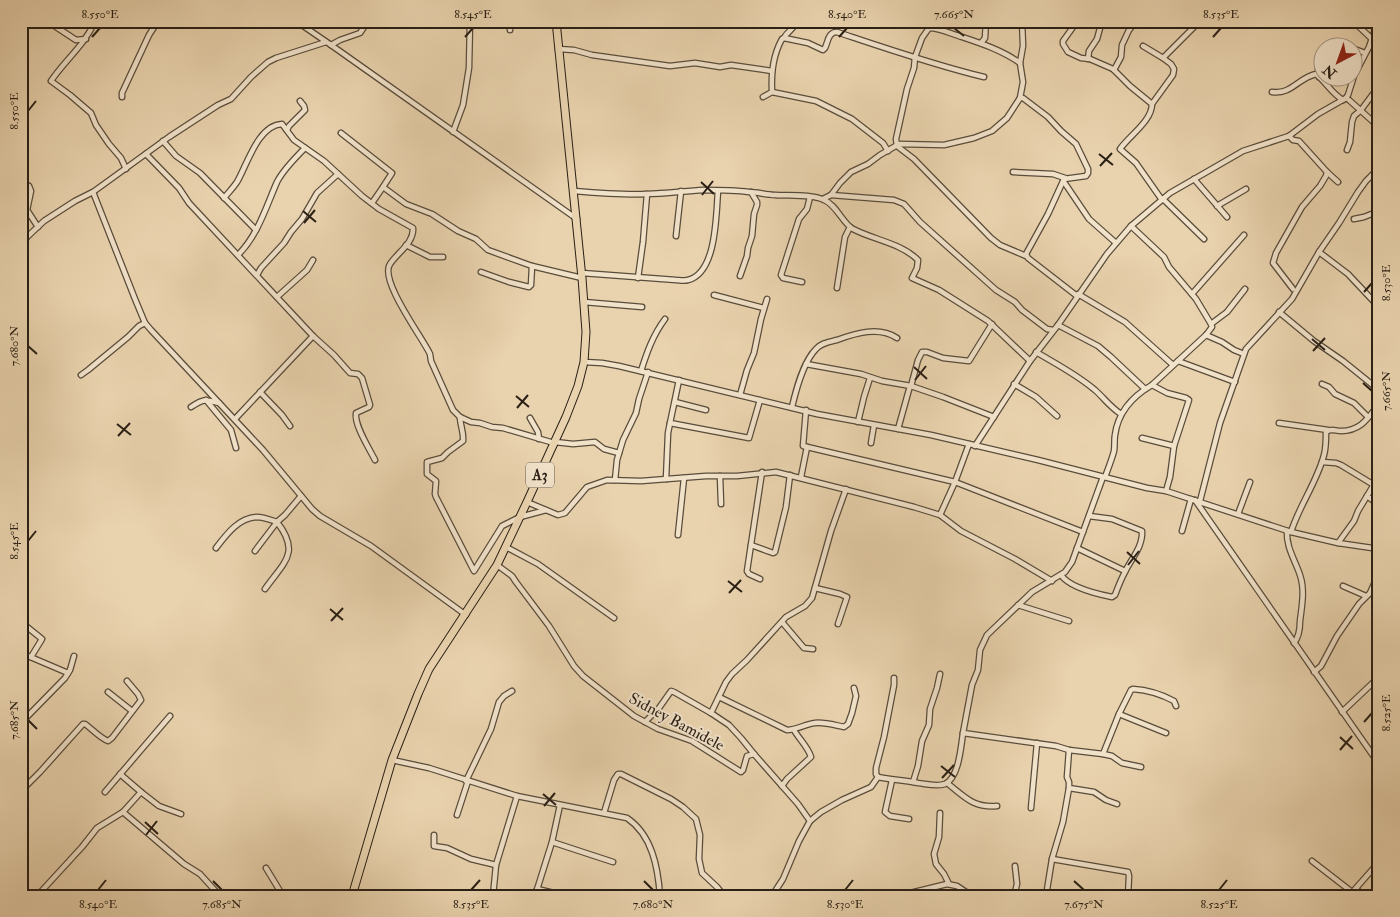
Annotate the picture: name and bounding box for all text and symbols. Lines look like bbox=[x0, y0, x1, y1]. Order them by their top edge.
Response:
text: 8.550°E bbox=[81, 7, 119, 22]
text: 8.545°E bbox=[454, 7, 492, 22]
text: 8.540°E bbox=[828, 7, 866, 22]
text: 7.665°N bbox=[934, 7, 974, 22]
text: 8.535°E bbox=[1203, 7, 1239, 22]
north arrow bbox=[1312, 38, 1362, 88]
text: N bbox=[1319, 61, 1341, 83]
text: 8.550°E bbox=[7, 92, 22, 130]
text: 8.530°E bbox=[1379, 264, 1394, 301]
text: 7.680°N bbox=[7, 326, 22, 366]
text: 7.665°N bbox=[1379, 371, 1394, 411]
road number: A3 bbox=[526, 462, 554, 488]
text: 8.545°E bbox=[7, 522, 22, 560]
street label: Sidney Bamidele bbox=[625, 688, 728, 756]
text: 8.525°E bbox=[1379, 694, 1394, 732]
text: 7.685°N bbox=[7, 700, 22, 740]
text: 8.540°E bbox=[79, 897, 117, 912]
text: 7.685°N bbox=[202, 897, 242, 912]
text: 8.535°E bbox=[453, 897, 489, 912]
text: 7.680°N bbox=[633, 897, 673, 912]
text: 8.530°E bbox=[827, 897, 864, 912]
text: 7.675°N bbox=[1064, 897, 1104, 912]
text: 8.525°E bbox=[1200, 897, 1238, 912]

